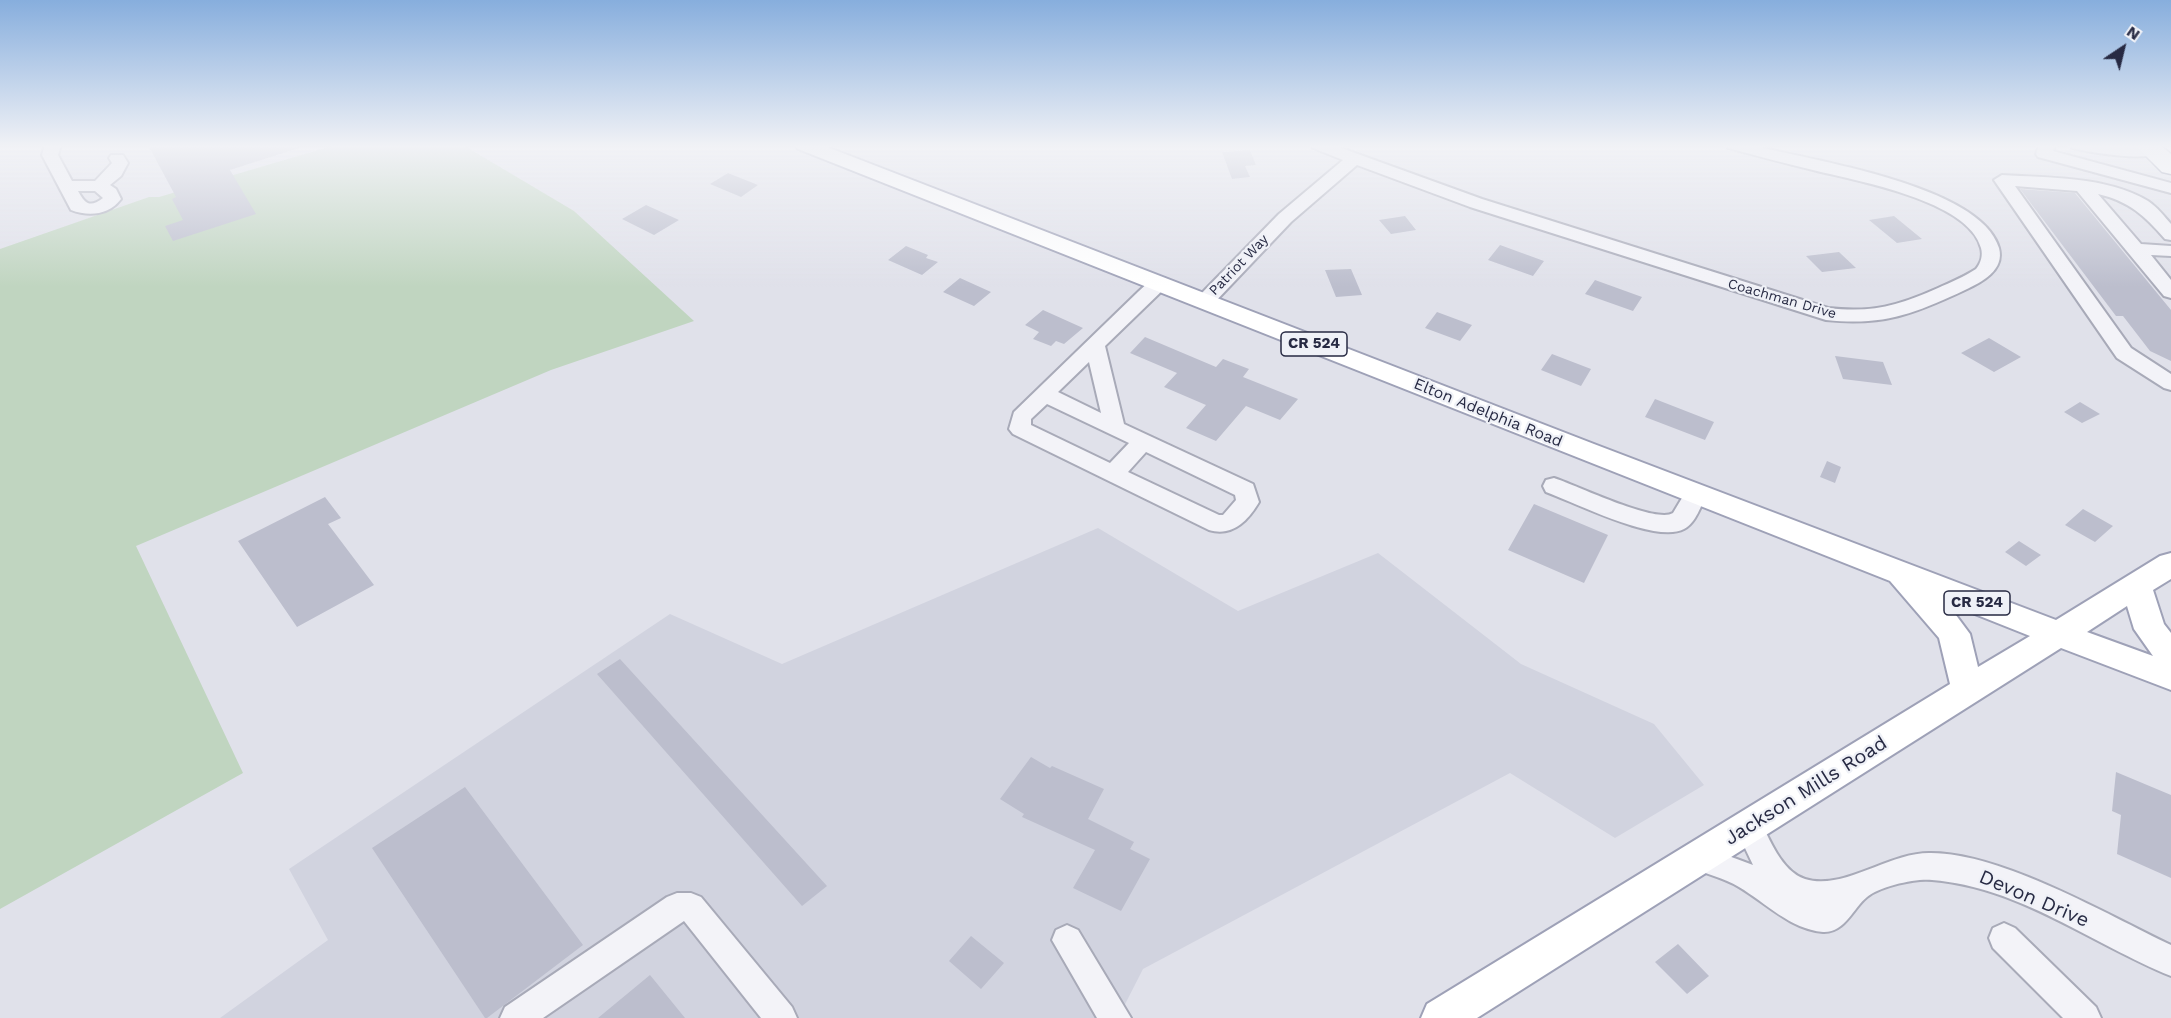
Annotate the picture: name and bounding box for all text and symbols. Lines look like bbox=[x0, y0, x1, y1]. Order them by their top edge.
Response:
north arrow bbox=[2093, 18, 2153, 78]
text: N bbox=[2123, 22, 2144, 44]
street label: Patriot Way bbox=[1206, 231, 1272, 299]
street label: Coachman Drive bbox=[1726, 275, 1838, 323]
road number: CR 524 bbox=[1281, 332, 1347, 356]
street label: Elton Adelphia Road bbox=[1411, 374, 1565, 452]
road number: CR 524 bbox=[1944, 591, 2010, 615]
street label: Jackson Mills Road bbox=[1720, 731, 1892, 851]
street label: Devon Drive bbox=[1975, 865, 2093, 933]

